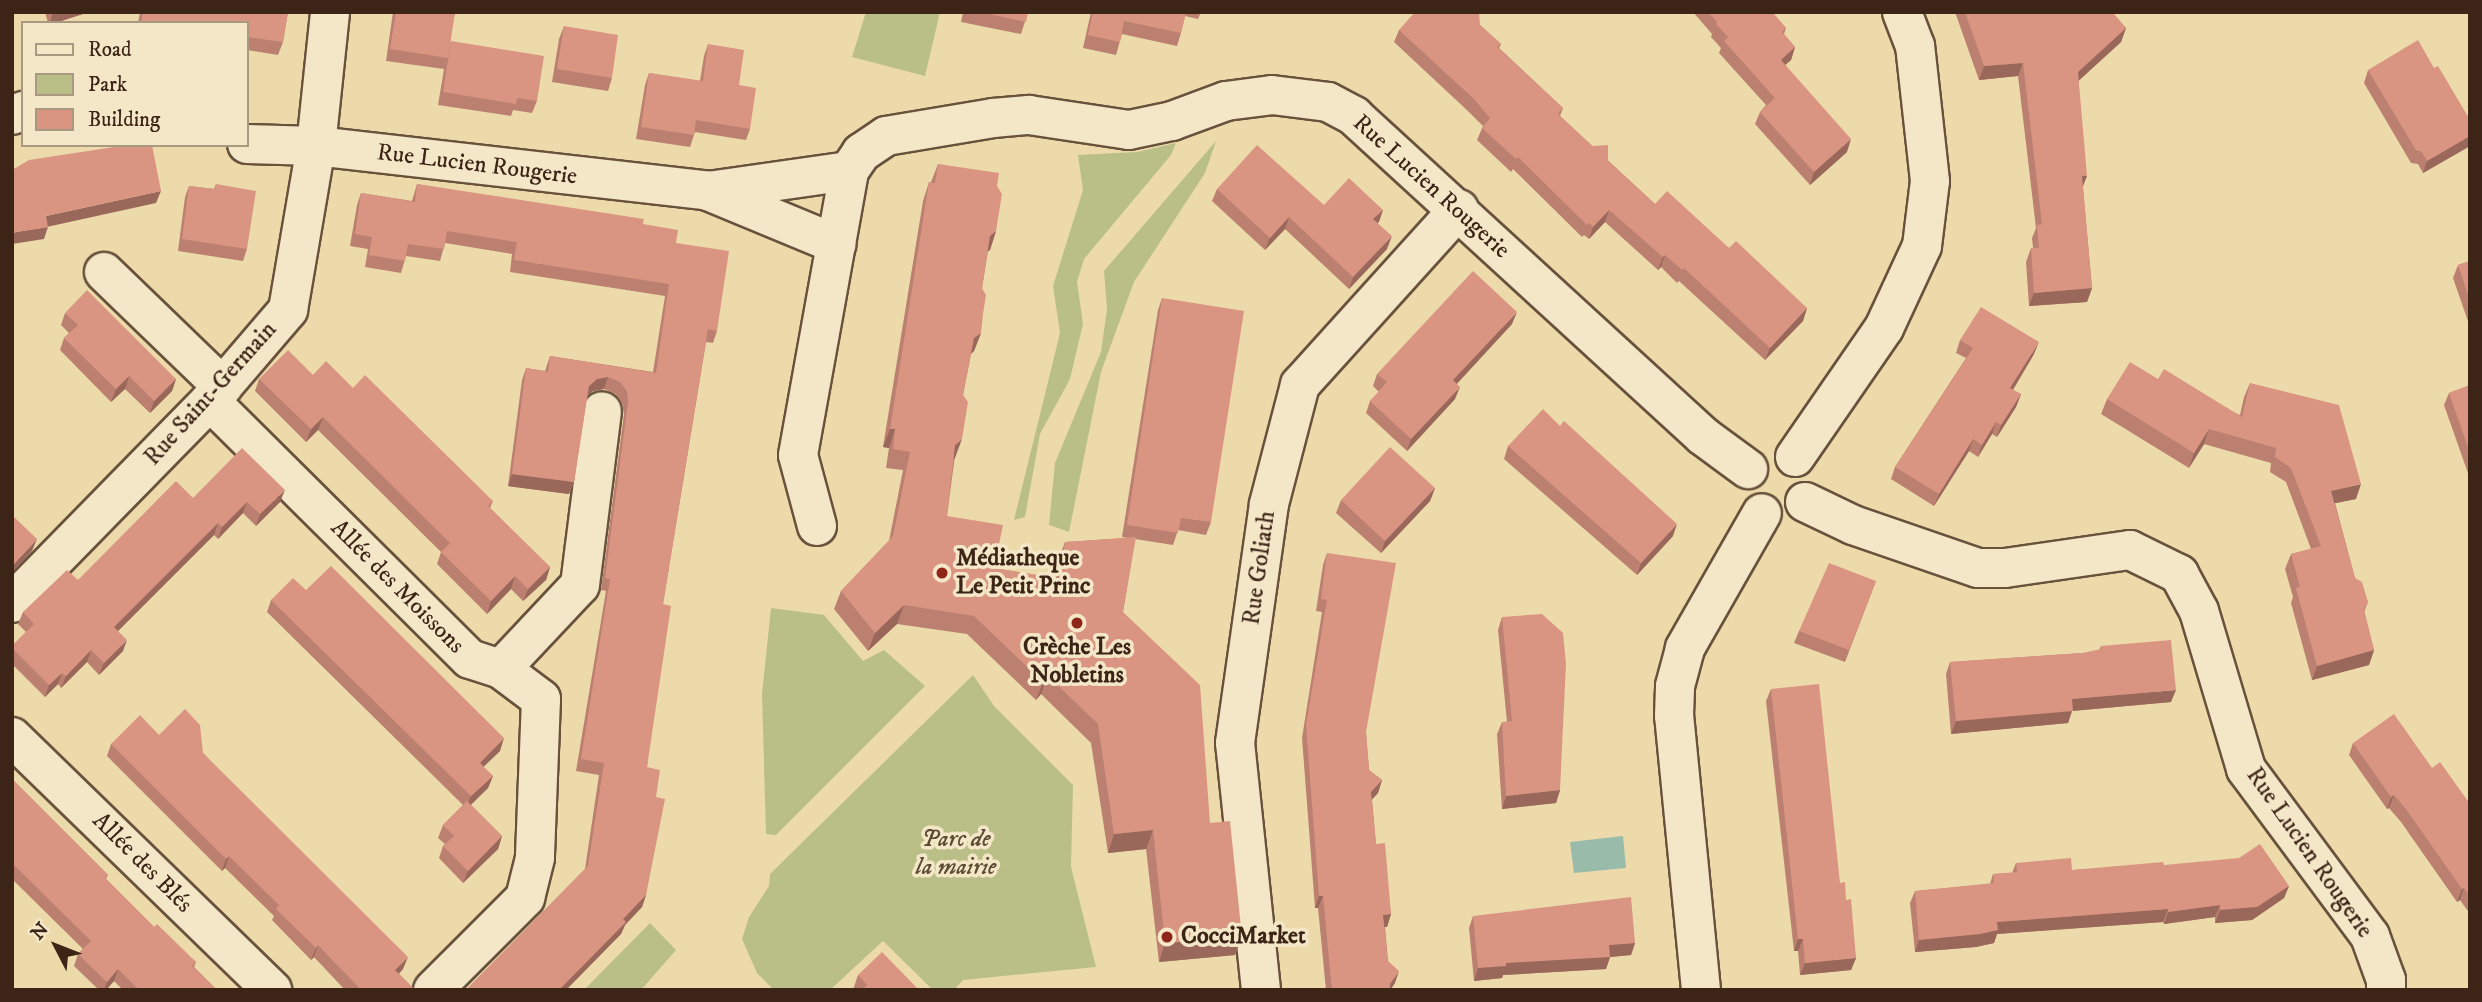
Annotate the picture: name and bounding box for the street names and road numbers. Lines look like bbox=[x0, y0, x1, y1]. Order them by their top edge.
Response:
street label: Rue Lucien Rougerie bbox=[1347, 109, 1515, 265]
street label: Rue Lucien Rougerie bbox=[375, 138, 579, 192]
street label: Rue Saint-Germain bbox=[139, 316, 283, 472]
street label: Rue Goliath bbox=[1238, 509, 1282, 627]
street label: Allée des Moissons bbox=[324, 514, 470, 660]
street label: Rue Lucien Rougerie bbox=[2239, 762, 2379, 944]
street label: Allée des Blés bbox=[86, 807, 198, 919]

